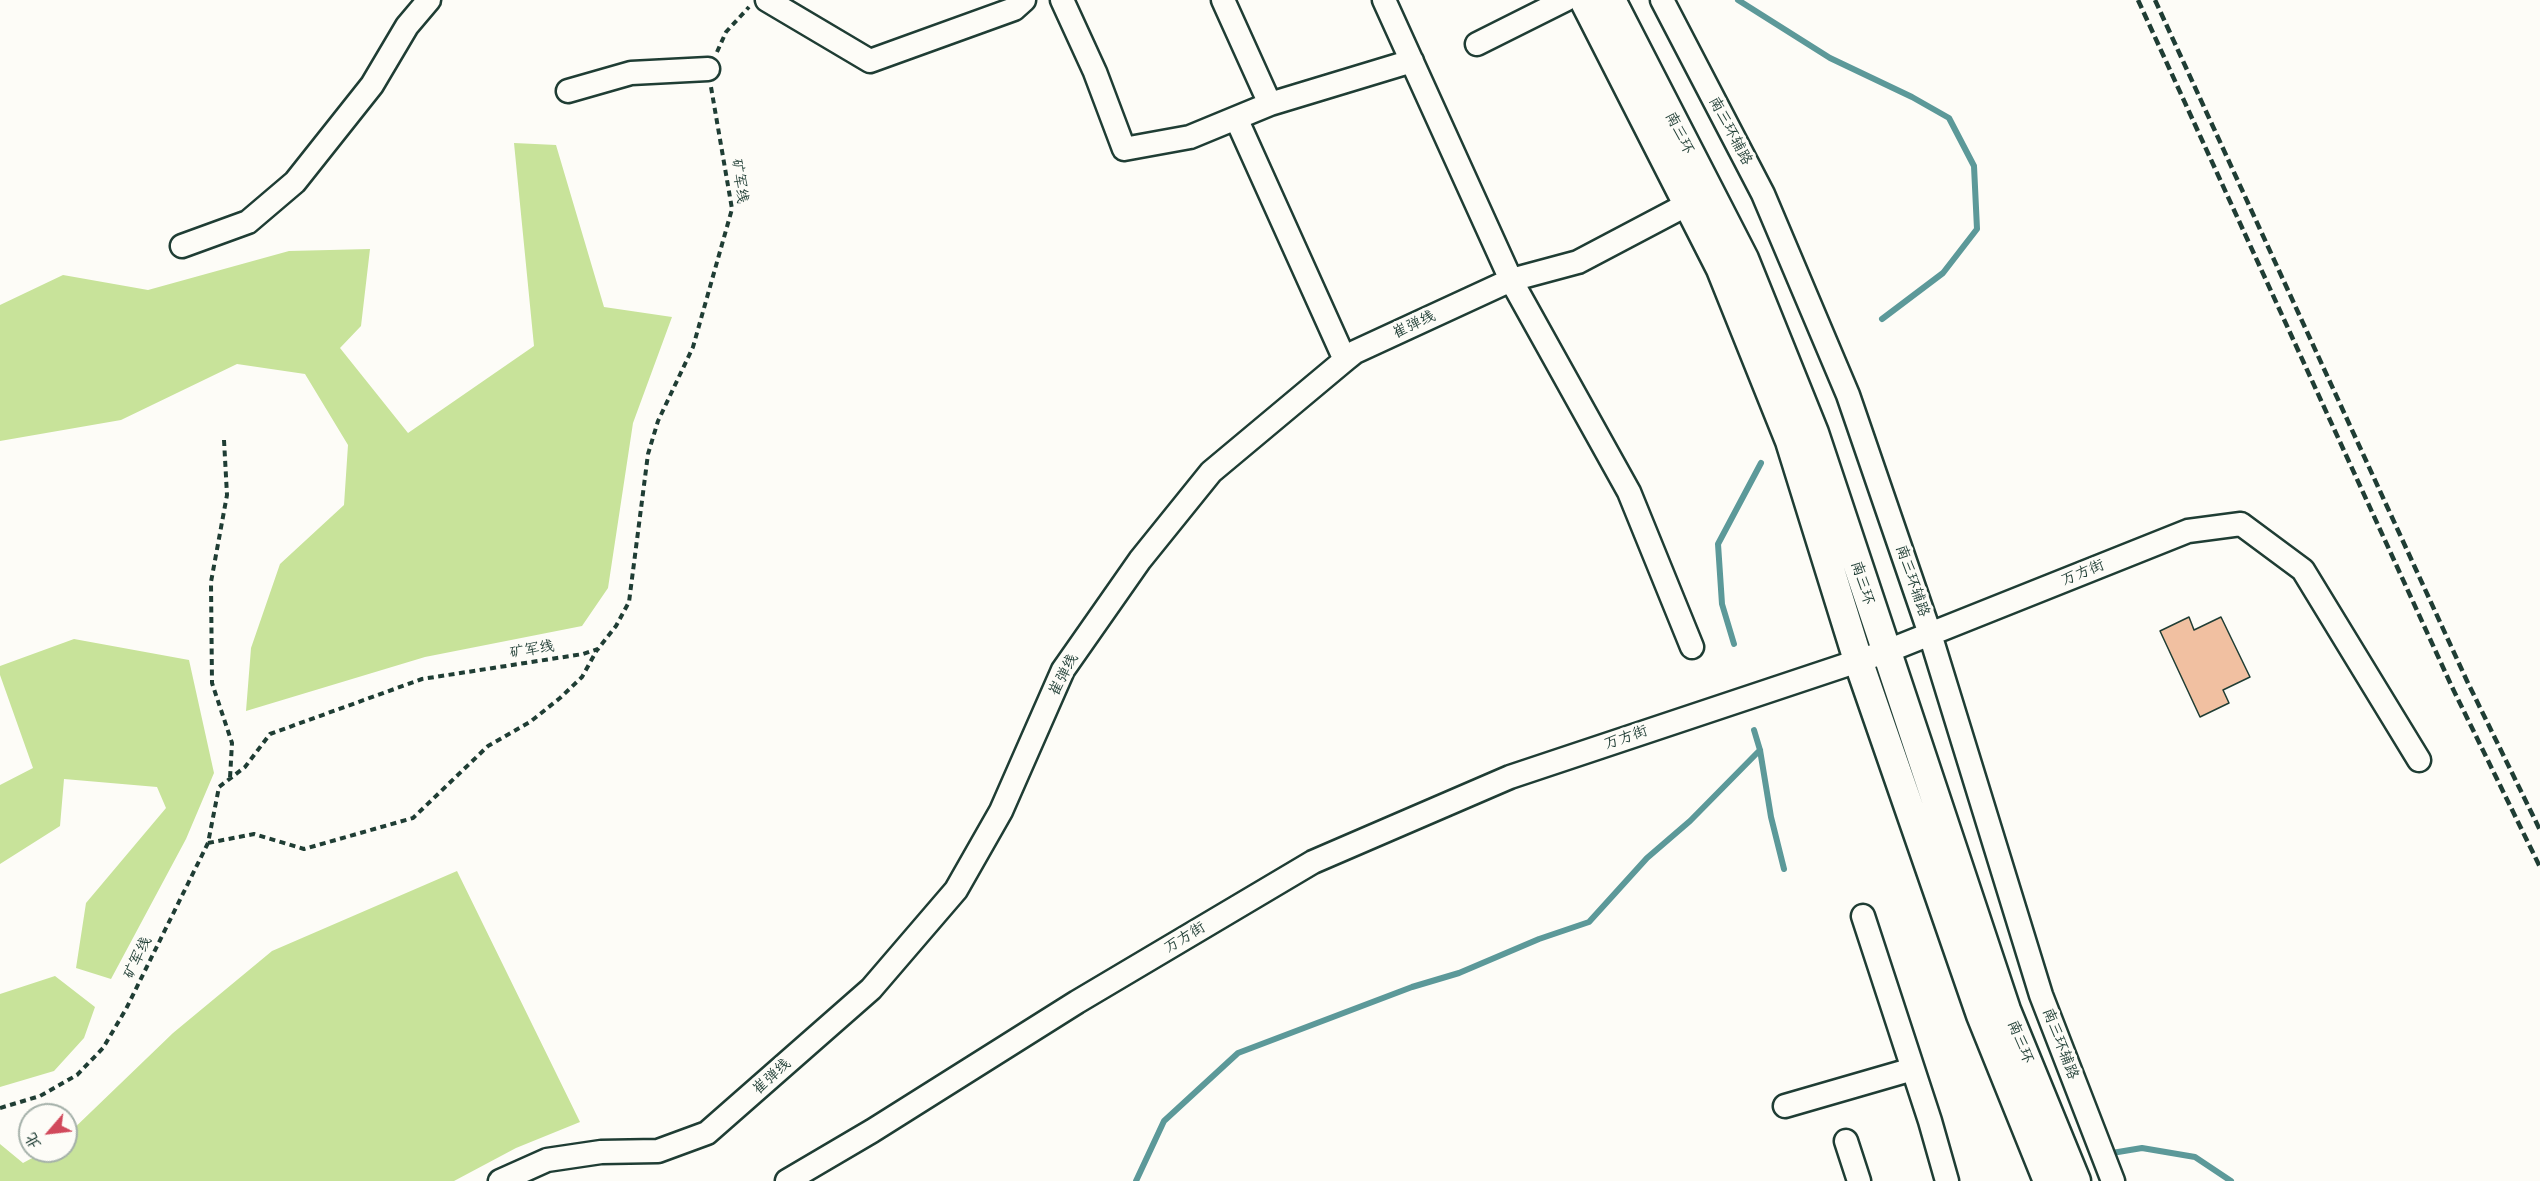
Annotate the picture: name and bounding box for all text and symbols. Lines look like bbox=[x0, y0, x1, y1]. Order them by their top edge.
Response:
street label: 南三环辅路 bbox=[1704, 94, 1756, 168]
street label: 南三环 bbox=[1661, 109, 1697, 157]
street label: 矿军线 bbox=[727, 157, 751, 205]
street label: 崔弹线 bbox=[1390, 307, 1438, 343]
street label: 南三环辅路 bbox=[1891, 543, 1933, 619]
street label: 万方街 bbox=[2059, 556, 2107, 590]
street label: 南三环 bbox=[1846, 559, 1878, 607]
street label: 矿军线 bbox=[508, 638, 556, 662]
street label: 崔弹线 bbox=[1045, 651, 1083, 699]
street label: 万方街 bbox=[1602, 722, 1650, 754]
street label: 万方街 bbox=[1161, 919, 1209, 957]
street label: 矿军线 bbox=[120, 934, 156, 982]
street label: 南三环辅路 bbox=[2038, 1006, 2082, 1082]
street label: 南三环 bbox=[2003, 1018, 2037, 1066]
street label: 崔弹线 bbox=[749, 1055, 795, 1099]
north arrow bbox=[18, 1103, 78, 1163]
text: 北 bbox=[21, 1129, 46, 1152]

